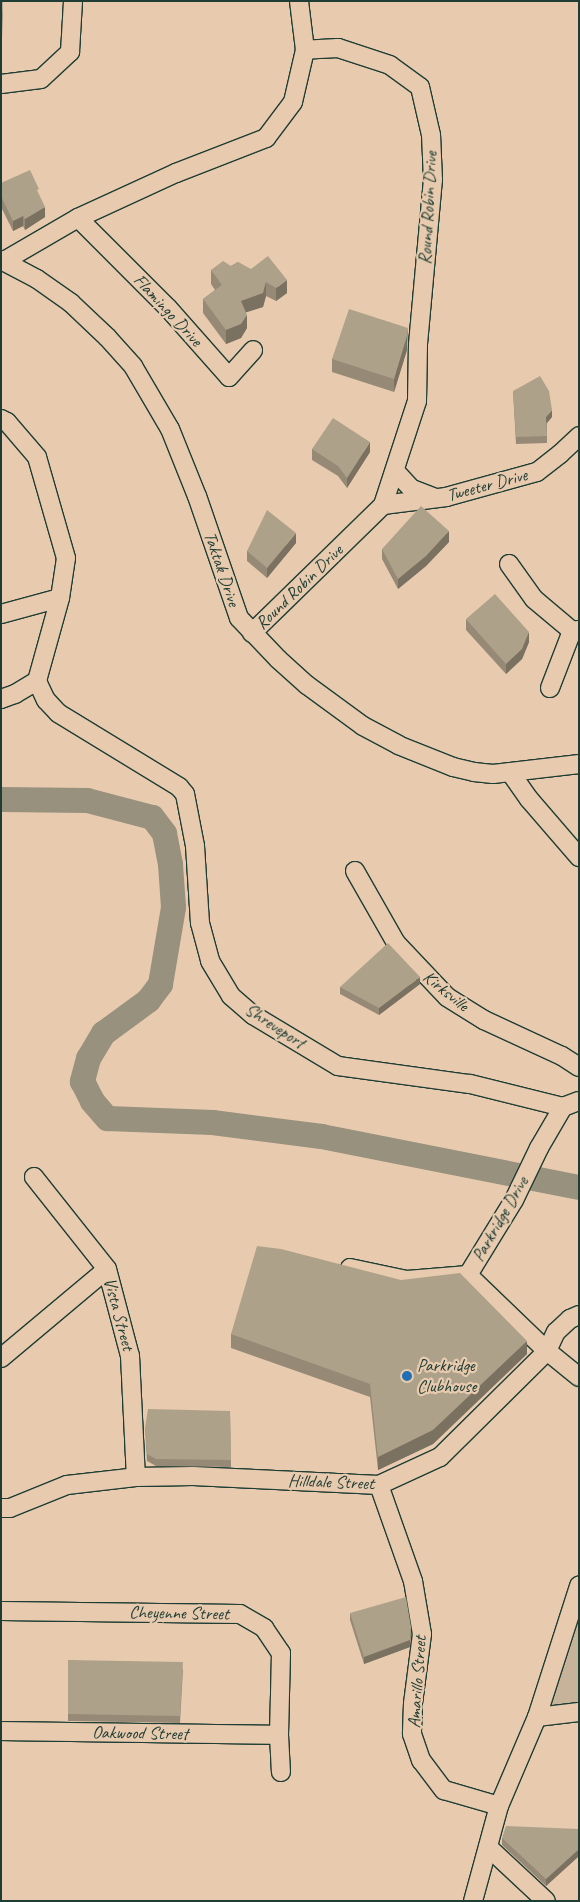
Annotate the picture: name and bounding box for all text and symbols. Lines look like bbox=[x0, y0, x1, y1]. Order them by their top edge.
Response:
street label: Round Robin Drive bbox=[414, 151, 442, 265]
street label: Flamingo Drive bbox=[129, 269, 207, 351]
street label: Tweeter Drive bbox=[444, 464, 530, 506]
street label: Taktak Drive bbox=[199, 529, 245, 609]
street label: Round Robin Drive bbox=[251, 540, 347, 634]
street label: Kirksville bbox=[419, 966, 473, 1016]
street label: Shreveport bbox=[241, 999, 309, 1053]
street label: Parkridge Drive bbox=[467, 1173, 533, 1265]
street label: Vista Street bbox=[99, 1275, 139, 1353]
place label: Parkridge Clubhouse bbox=[417, 1355, 476, 1398]
marker: Parkridge Clubhouse bbox=[401, 1370, 413, 1382]
street label: Hilldale Street bbox=[287, 1470, 375, 1494]
street label: Cheyenne Street bbox=[129, 1601, 229, 1625]
street label: Amarillo Street bbox=[403, 1635, 431, 1729]
street label: Oakwood Street bbox=[92, 1721, 188, 1745]

